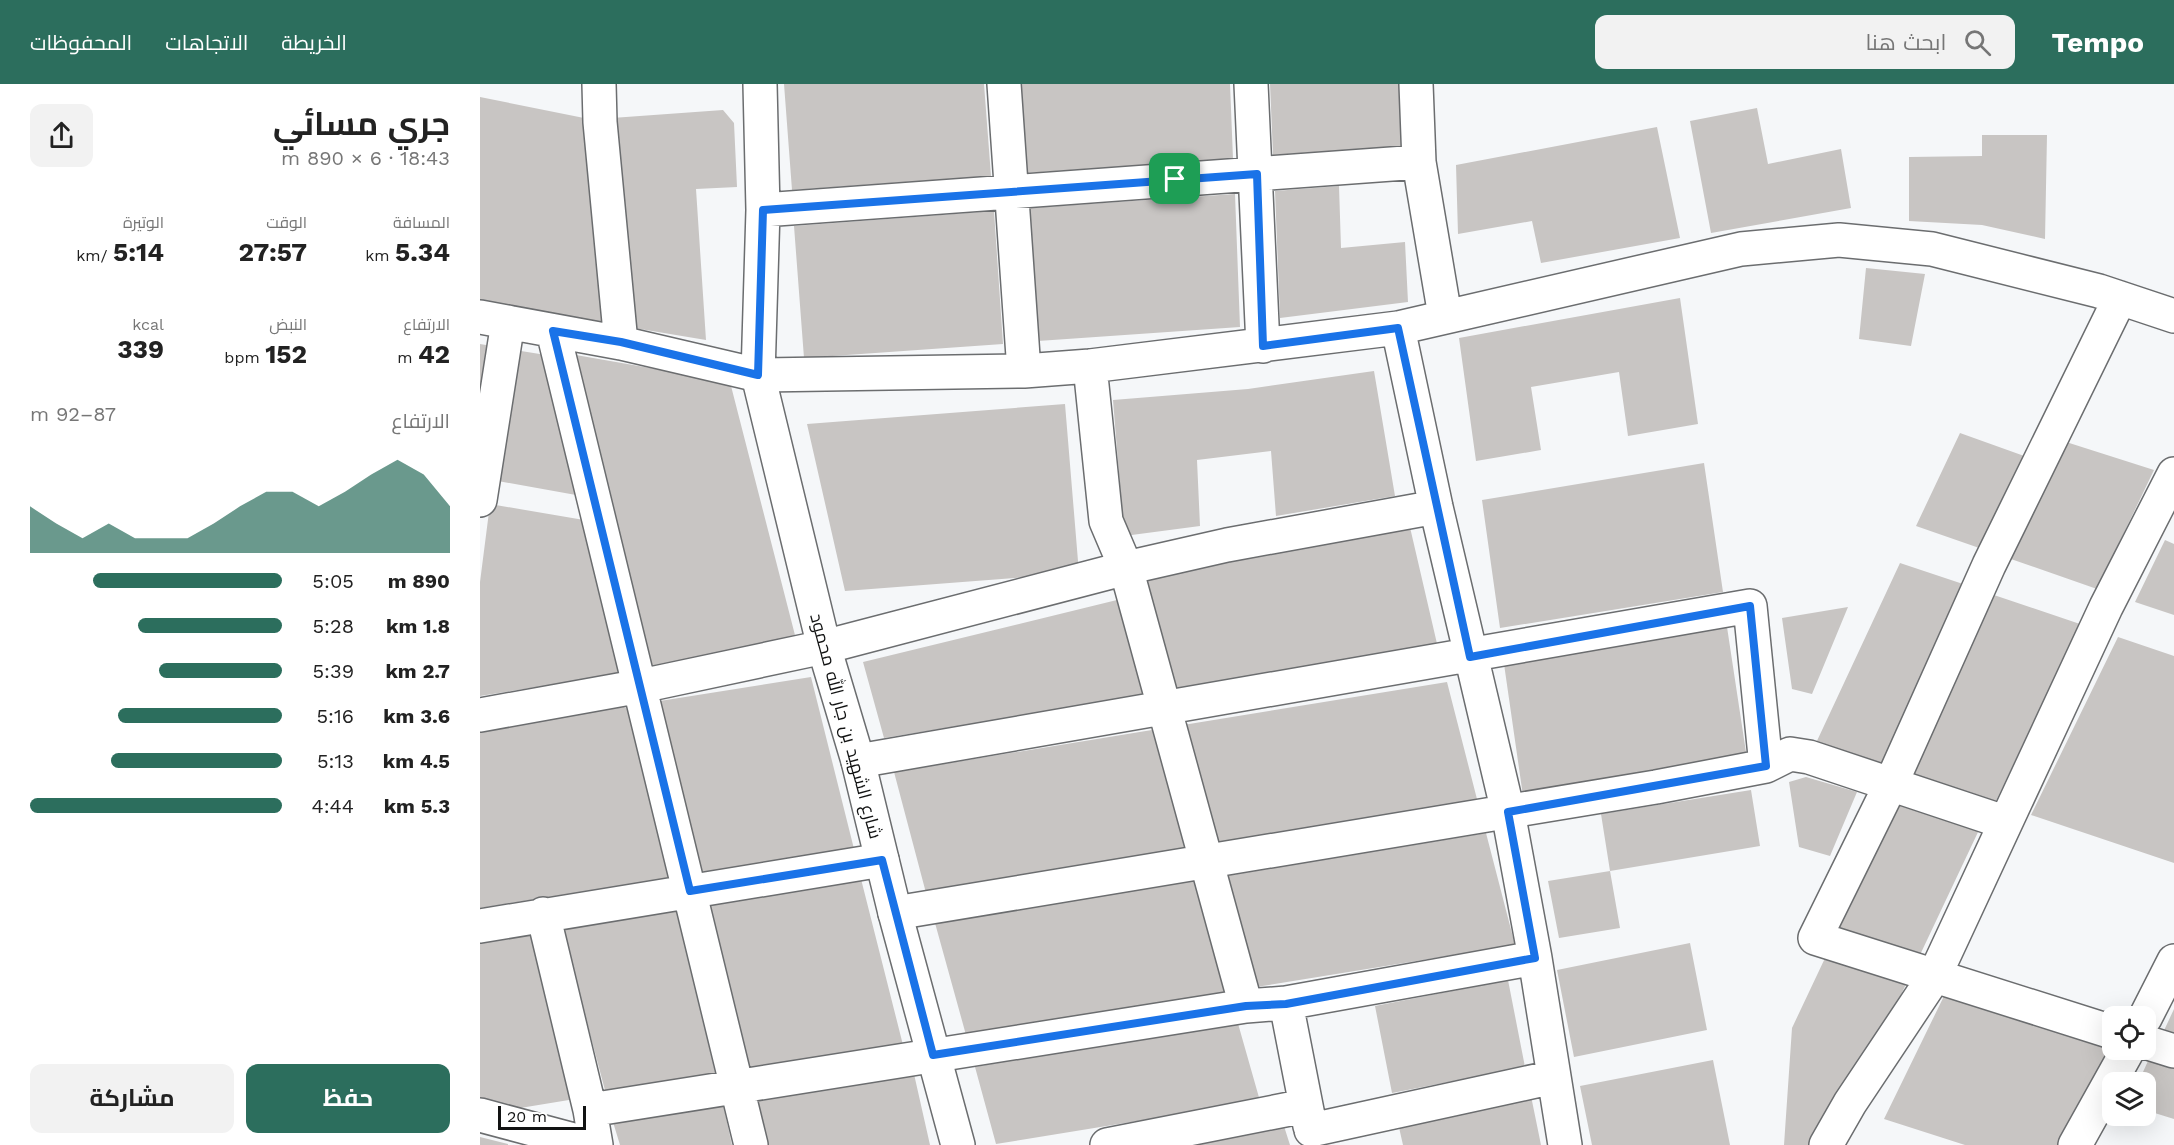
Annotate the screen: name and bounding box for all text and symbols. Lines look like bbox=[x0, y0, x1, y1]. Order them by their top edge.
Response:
search box bbox=[1595, 15, 2015, 69]
icon: search bbox=[1961, 26, 1994, 59]
text: Tempo bbox=[2051, 26, 2144, 59]
text: المحفوظات bbox=[30, 30, 132, 55]
text: الاتجاهات bbox=[165, 30, 248, 55]
text: الخريطة bbox=[281, 30, 347, 55]
text: ابحث هنا bbox=[1865, 30, 1946, 55]
button: share bbox=[30, 104, 93, 167]
text: جري مسائي bbox=[273, 104, 450, 143]
text: 18:43 · 6 × 890 m bbox=[281, 146, 450, 170]
pin bbox=[1149, 153, 1200, 204]
icon: arrive bbox=[1158, 162, 1191, 195]
text: الوتيرة bbox=[123, 213, 164, 232]
text: الوقت bbox=[266, 213, 307, 232]
text: المسافة bbox=[393, 213, 450, 232]
text: 5:14 bbox=[113, 237, 164, 267]
text: 27:57 bbox=[239, 237, 307, 267]
text: 5.34 bbox=[395, 237, 450, 267]
text: /km bbox=[76, 246, 113, 265]
text: km bbox=[365, 246, 395, 265]
text: kcal bbox=[132, 315, 164, 334]
text: النبض bbox=[269, 315, 307, 334]
text: الارتفاع bbox=[403, 315, 450, 334]
text: 339 bbox=[117, 334, 164, 364]
text: 152 bbox=[265, 339, 307, 369]
text: 42 bbox=[418, 339, 450, 369]
text: bpm bbox=[224, 348, 265, 367]
text: m bbox=[397, 348, 418, 367]
text: 87–92 m bbox=[30, 402, 116, 426]
text: الارتفاع bbox=[391, 409, 450, 433]
text: 5:05 bbox=[312, 569, 354, 593]
text: 890 m bbox=[388, 569, 450, 593]
street label: شارع الشهيد بن جار الله محمود bbox=[804, 611, 888, 841]
text: 5:28 bbox=[312, 614, 354, 638]
text: 1.8 km bbox=[386, 614, 450, 638]
text: 5:39 bbox=[312, 659, 354, 683]
text: 2.7 km bbox=[385, 659, 450, 683]
text: 5:16 bbox=[316, 704, 354, 728]
text: 3.6 km bbox=[383, 704, 450, 728]
text: 5:13 bbox=[317, 749, 354, 773]
text: 4.5 km bbox=[383, 749, 450, 773]
text: 4:44 bbox=[311, 794, 354, 818]
text: 5.3 km bbox=[384, 794, 450, 818]
map controls bbox=[2102, 1006, 2156, 1126]
button: locate bbox=[2102, 1006, 2156, 1060]
button: مشاركة bbox=[30, 1064, 234, 1133]
button: حفظ bbox=[246, 1064, 450, 1133]
button: layers bbox=[2102, 1072, 2156, 1126]
scale bar bbox=[498, 1103, 586, 1130]
text: 20 m bbox=[507, 1107, 547, 1126]

